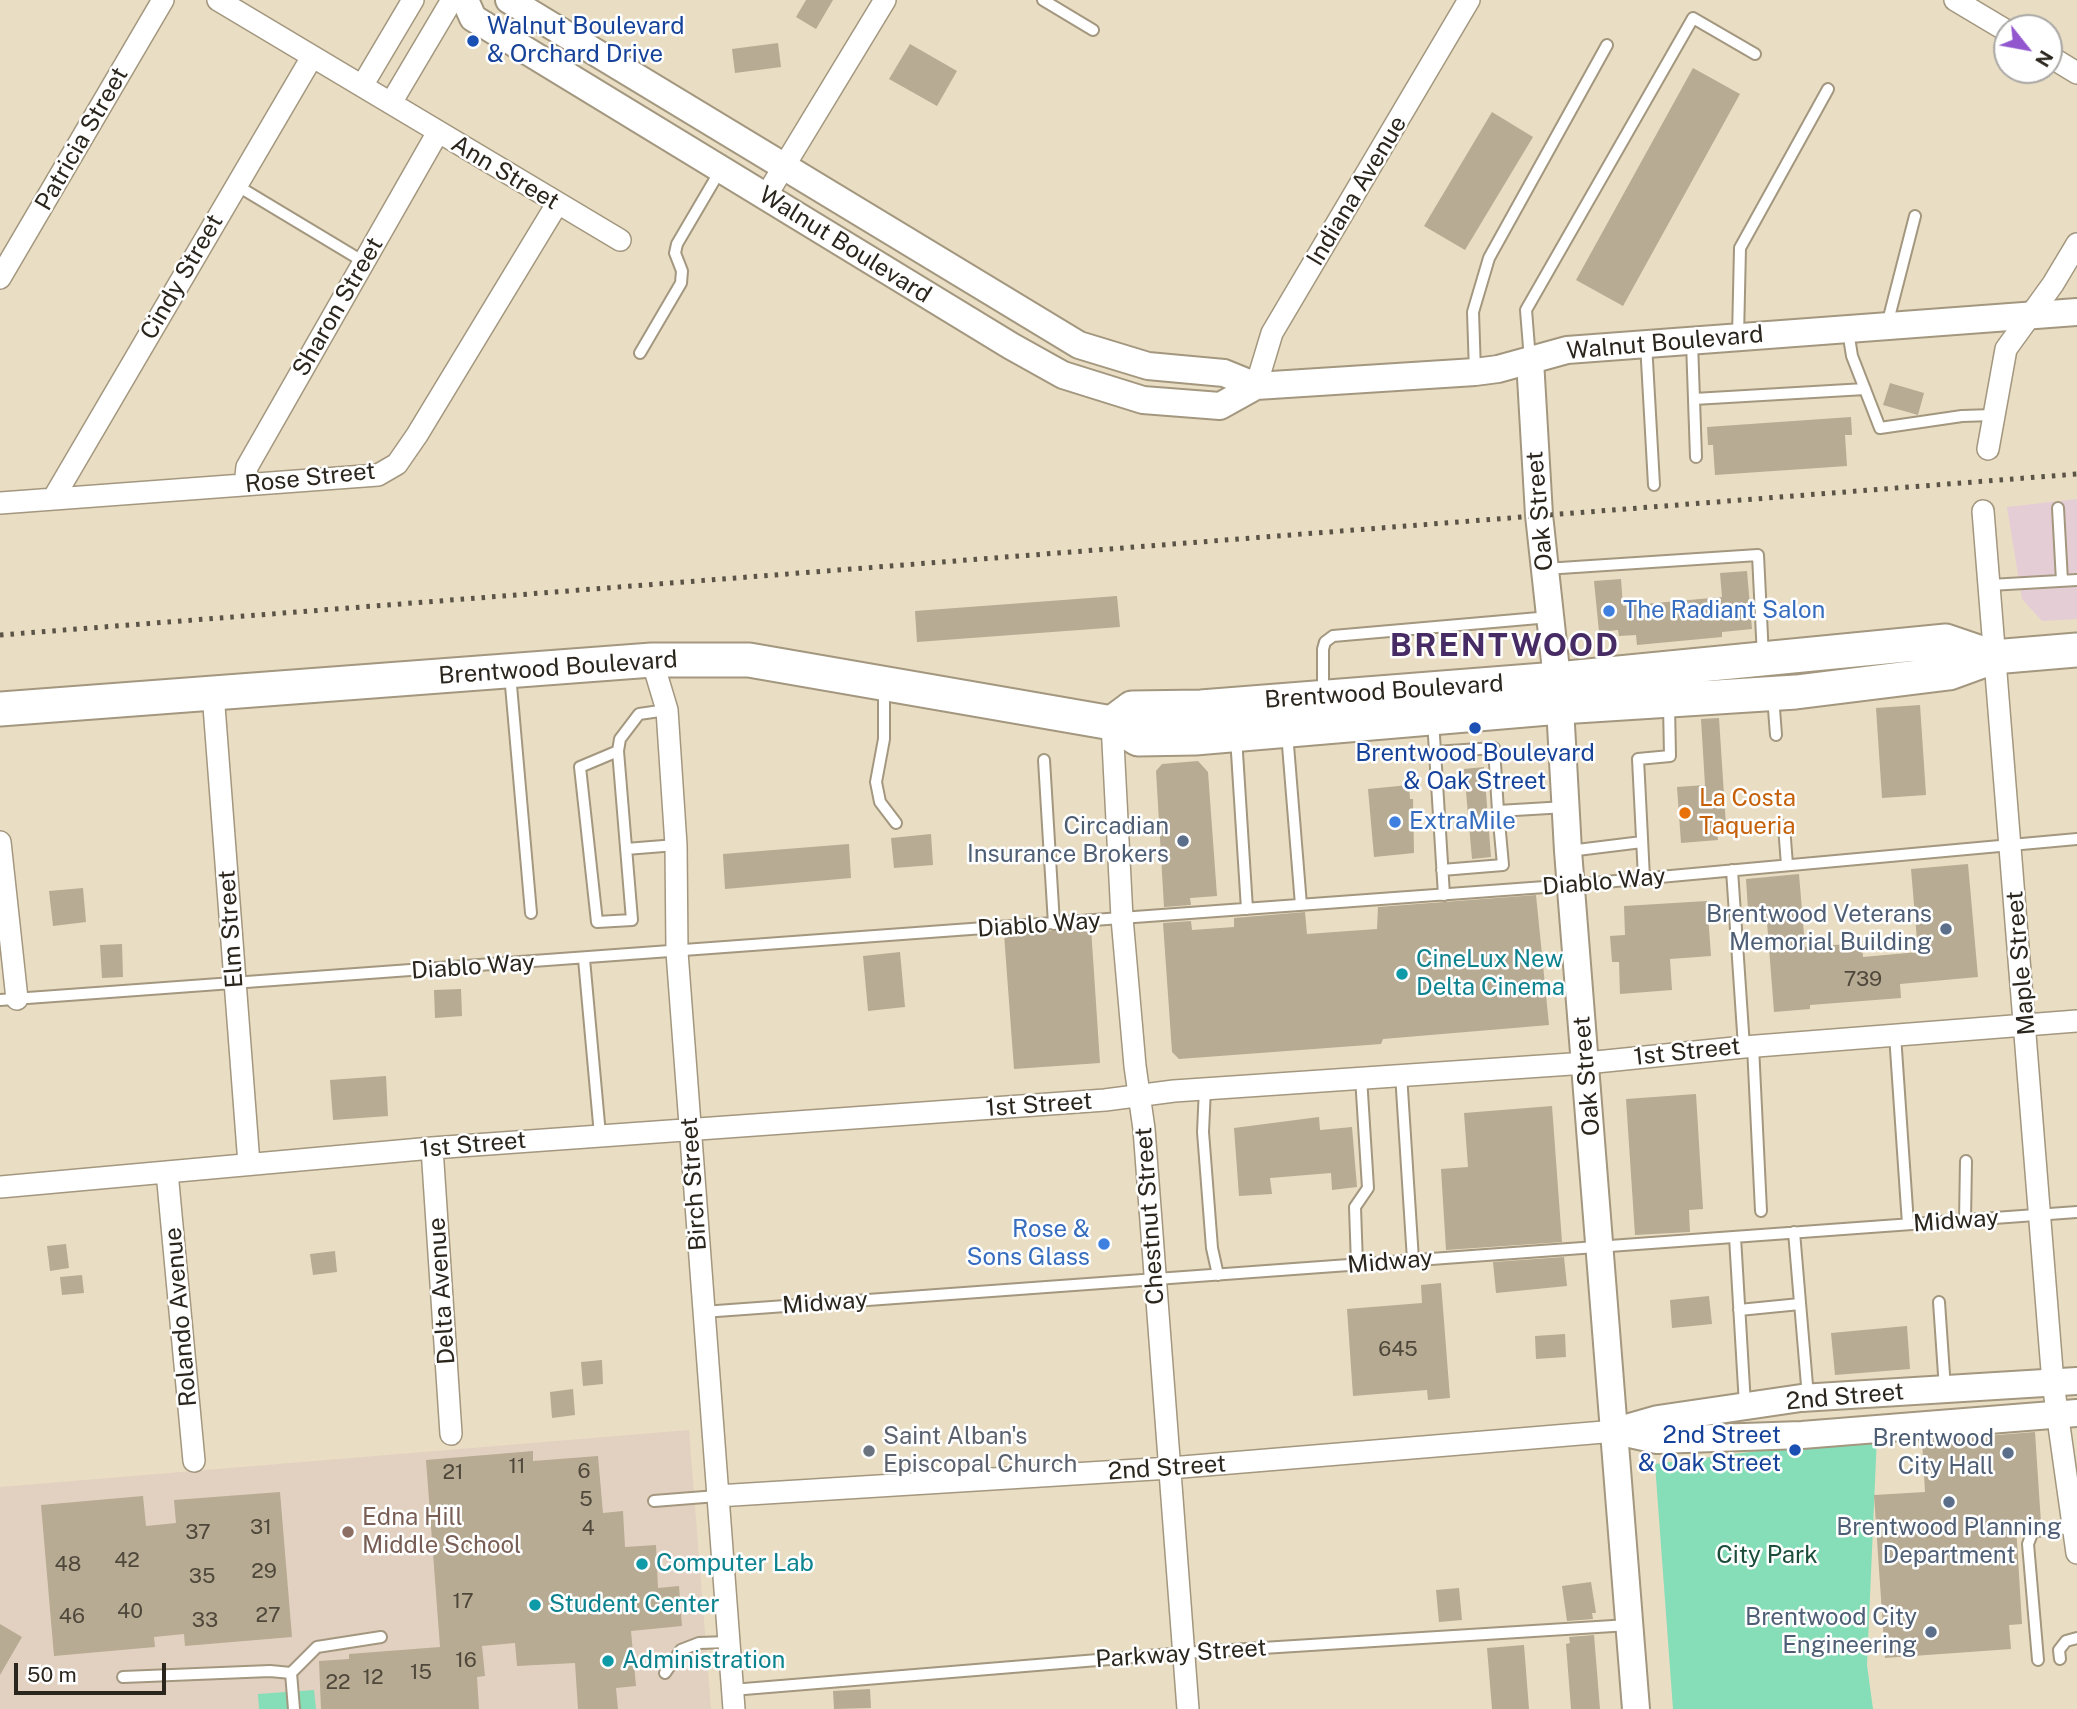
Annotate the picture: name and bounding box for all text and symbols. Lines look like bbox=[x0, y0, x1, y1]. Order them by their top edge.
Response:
place label: Walnut Boulevard & Orchard Drive bbox=[487, 13, 685, 69]
north arrow bbox=[1993, 14, 2063, 84]
marker: Walnut Boulevard & Orchard Drive bbox=[465, 33, 481, 49]
text: N bbox=[2031, 47, 2058, 71]
street label: Patricia Street bbox=[29, 62, 135, 216]
street label: Indiana Avenue bbox=[1301, 111, 1413, 271]
street label: Ann Street bbox=[446, 130, 564, 216]
street label: Walnut Boulevard bbox=[754, 180, 936, 310]
street label: Cindy Street bbox=[135, 209, 229, 345]
street label: Sharon Street bbox=[287, 232, 389, 382]
street label: Walnut Boulevard bbox=[1565, 320, 1765, 366]
street label: Oak Street bbox=[1520, 450, 1560, 572]
street label: Rose Street bbox=[243, 457, 377, 499]
place label: The Radiant Salon bbox=[1623, 597, 1825, 625]
marker: The Radiant Salon bbox=[1601, 603, 1617, 619]
district label: BRENTWOOD bbox=[1391, 627, 1619, 665]
street label: Brentwood Boulevard bbox=[437, 645, 679, 691]
street label: Brentwood Boulevard bbox=[1263, 669, 1505, 715]
marker: Brentwood Boulevard & Oak Street bbox=[1467, 720, 1483, 736]
place label: Brentwood Boulevard & Oak Street bbox=[1355, 740, 1595, 796]
place label: La Costa Taqueria bbox=[1699, 785, 1796, 841]
marker: La Costa Taqueria bbox=[1677, 805, 1693, 821]
place label: ExtraMile bbox=[1409, 808, 1516, 836]
place label: Circadian Insurance Brokers bbox=[967, 813, 1169, 869]
marker: ExtraMile bbox=[1387, 814, 1403, 830]
marker: Circadian Insurance Brokers bbox=[1175, 833, 1191, 849]
street label: Diablo Way bbox=[1541, 862, 1667, 902]
street label: Elm Street bbox=[213, 869, 249, 989]
street label: Maple Street bbox=[2000, 890, 2042, 1036]
place label: Brentwood Veterans Memorial Building bbox=[1706, 901, 1932, 957]
street label: Diablo Way bbox=[976, 906, 1102, 944]
marker: Brentwood Veterans Memorial Building bbox=[1938, 921, 1954, 937]
place label: CineLux New Delta Cinema bbox=[1416, 946, 1565, 1002]
street label: Diablo Way bbox=[410, 948, 536, 986]
marker: CineLux New Delta Cinema bbox=[1394, 966, 1410, 982]
house number: 739 bbox=[1844, 967, 1882, 993]
street label: Oak Street bbox=[1567, 1015, 1607, 1137]
street label: 1st Street bbox=[1632, 1032, 1742, 1072]
street label: 1st Street bbox=[985, 1087, 1093, 1123]
street label: Birch Street bbox=[675, 1116, 713, 1252]
street label: 1st Street bbox=[418, 1126, 528, 1164]
street label: Chestnut Street bbox=[1129, 1126, 1171, 1306]
street label: Midway bbox=[1912, 1204, 2000, 1238]
street label: Delta Avenue bbox=[422, 1216, 462, 1366]
place label: Rose & Sons Glass bbox=[967, 1216, 1090, 1272]
street label: Rolando Avenue bbox=[159, 1226, 203, 1408]
marker: Rose & Sons Glass bbox=[1096, 1236, 1112, 1252]
street label: Midway bbox=[1346, 1244, 1434, 1280]
street label: Midway bbox=[781, 1286, 869, 1320]
house number: 645 bbox=[1378, 1337, 1418, 1363]
street label: 2nd Street bbox=[1785, 1377, 1905, 1417]
place label: 2nd Street & Oak Street bbox=[1638, 1422, 1781, 1478]
place label: Saint Alban's Episcopal Church bbox=[883, 1423, 1077, 1479]
place label: Brentwood City Hall bbox=[1873, 1425, 1994, 1481]
marker: 2nd Street & Oak Street bbox=[1787, 1442, 1803, 1458]
marker: Saint Alban's Episcopal Church bbox=[861, 1443, 877, 1459]
marker: Brentwood City Hall bbox=[2000, 1445, 2016, 1461]
street label: 2nd Street bbox=[1107, 1450, 1227, 1486]
house number: 11 bbox=[508, 1454, 526, 1480]
house number: 6 bbox=[577, 1459, 591, 1485]
house number: 21 bbox=[442, 1460, 464, 1486]
house number: 5 bbox=[579, 1487, 593, 1513]
marker: Brentwood Planning Department bbox=[1941, 1494, 1957, 1510]
place label: Edna Hill Middle School bbox=[362, 1504, 521, 1560]
place label: Brentwood Planning Department bbox=[1836, 1514, 2062, 1570]
house number: 31 bbox=[250, 1515, 272, 1541]
house number: 4 bbox=[581, 1516, 595, 1542]
house number: 37 bbox=[185, 1520, 211, 1546]
marker: Edna Hill Middle School bbox=[340, 1524, 356, 1540]
park label: City Park bbox=[1716, 1542, 1818, 1570]
house number: 42 bbox=[114, 1548, 140, 1574]
place label: Computer Lab bbox=[656, 1550, 814, 1578]
house number: 48 bbox=[55, 1552, 81, 1578]
marker: Computer Lab bbox=[634, 1556, 650, 1572]
house number: 29 bbox=[251, 1559, 277, 1585]
house number: 35 bbox=[189, 1564, 215, 1590]
house number: 17 bbox=[452, 1589, 474, 1615]
place label: Student Center bbox=[549, 1591, 720, 1619]
marker: Student Center bbox=[527, 1597, 543, 1613]
house number: 40 bbox=[117, 1599, 143, 1625]
house number: 27 bbox=[255, 1603, 281, 1629]
house number: 46 bbox=[59, 1604, 85, 1630]
place label: Brentwood City Engineering bbox=[1745, 1604, 1917, 1660]
house number: 33 bbox=[192, 1608, 218, 1634]
marker: Brentwood City Engineering bbox=[1923, 1624, 1939, 1640]
street label: Parkway Street bbox=[1094, 1634, 1268, 1674]
place label: Administration bbox=[622, 1647, 785, 1675]
house number: 16 bbox=[455, 1648, 477, 1674]
scale bar bbox=[18, 1650, 170, 1694]
marker: Administration bbox=[600, 1653, 616, 1669]
house number: 15 bbox=[410, 1660, 432, 1686]
text: 50 m bbox=[27, 1662, 77, 1687]
house number: 12 bbox=[362, 1665, 384, 1691]
house number: 22 bbox=[325, 1670, 351, 1696]

